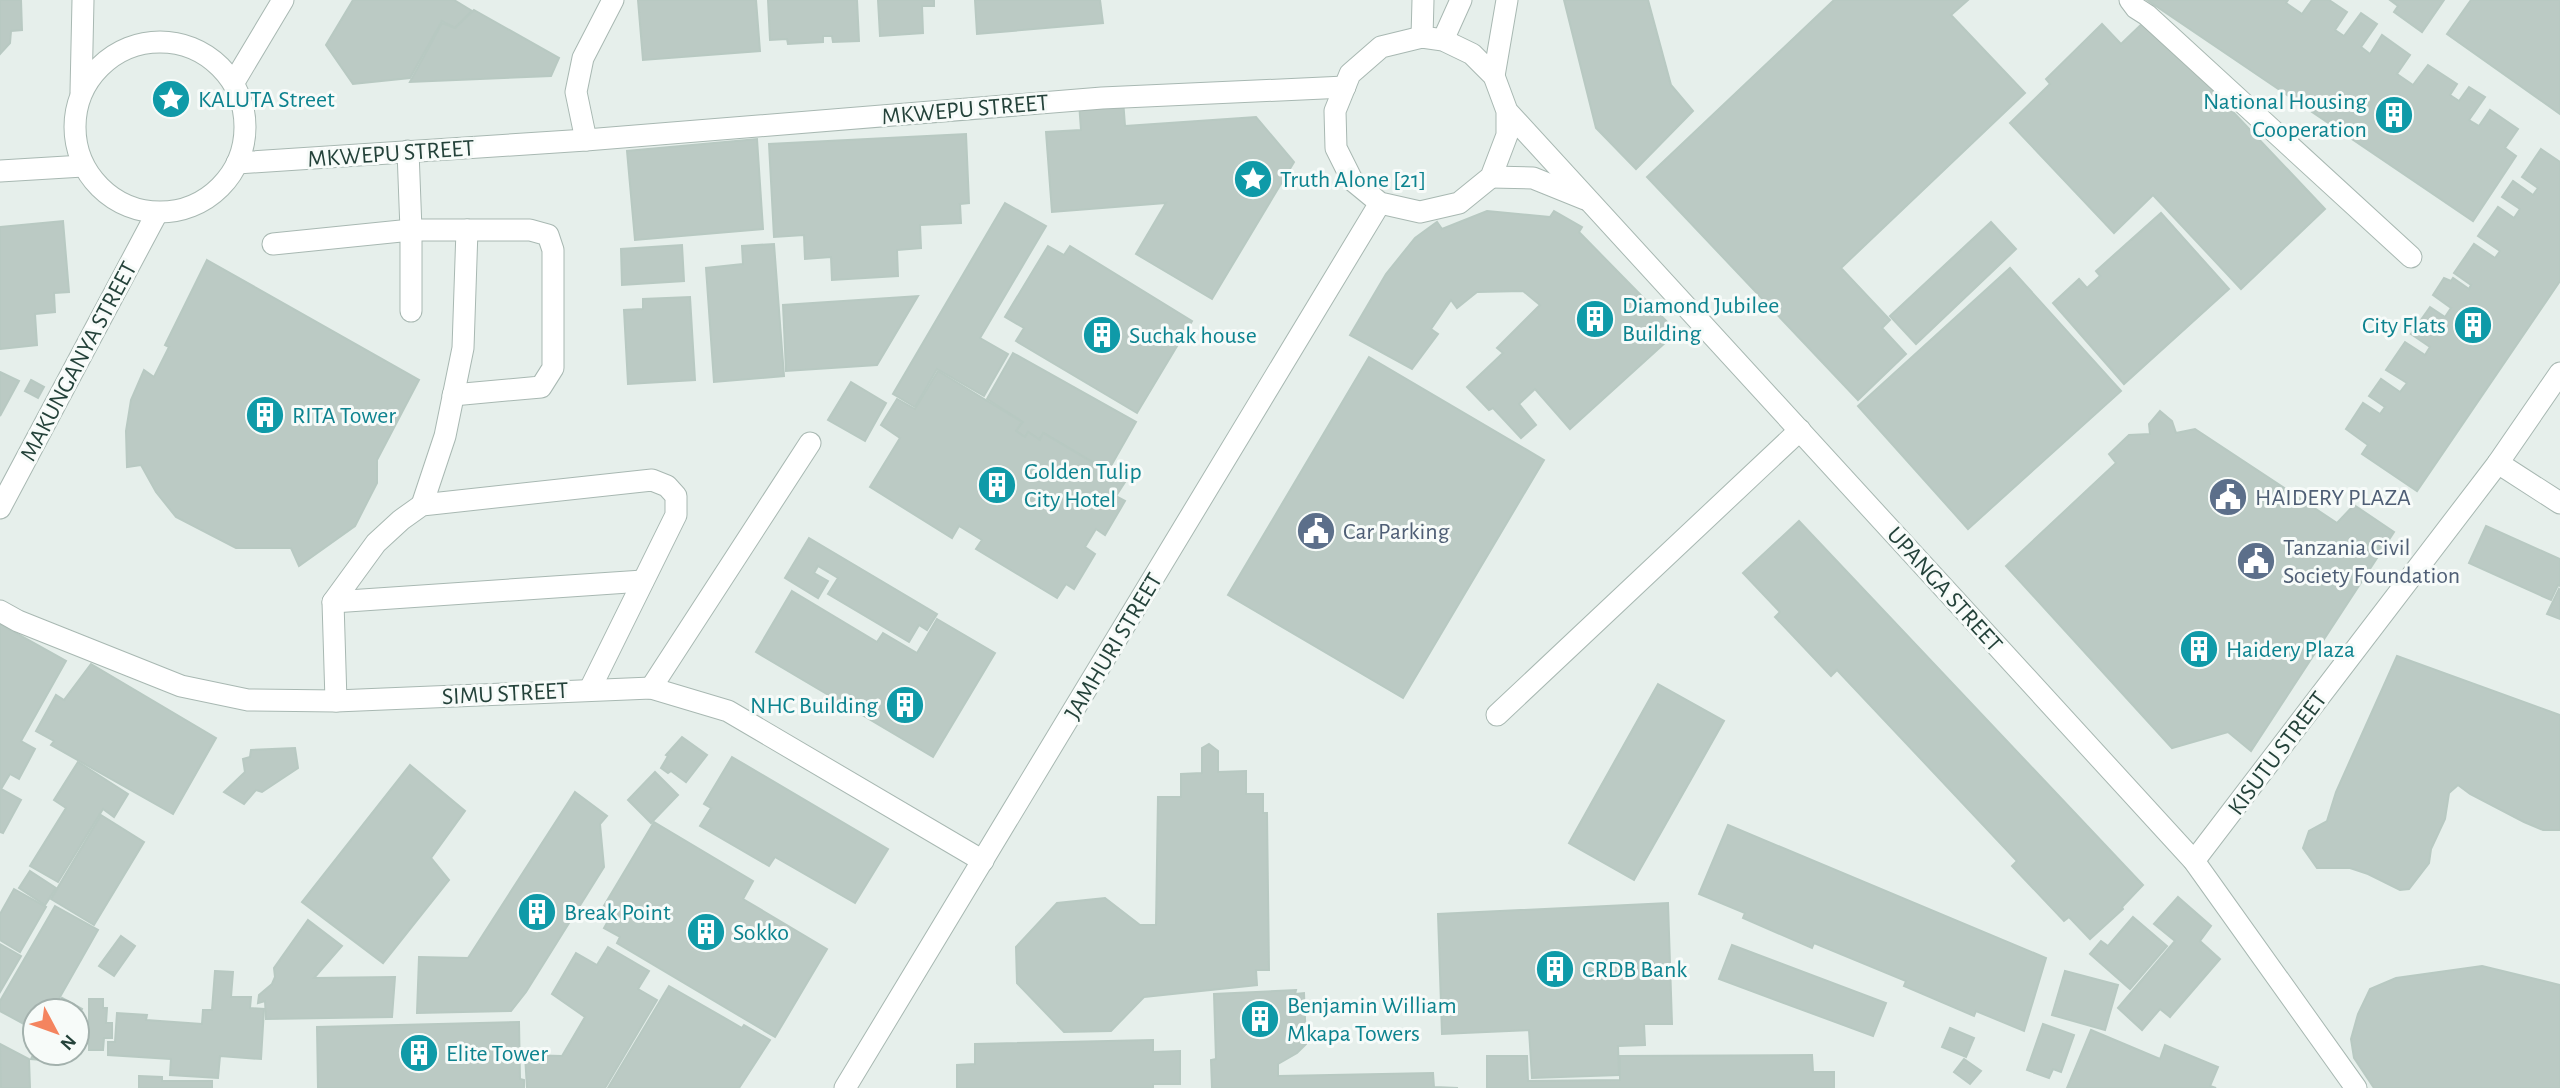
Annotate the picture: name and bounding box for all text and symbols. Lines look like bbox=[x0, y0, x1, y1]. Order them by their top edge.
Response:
place icon: KALUTA Street bbox=[150, 78, 192, 120]
place label: KALUTA Street bbox=[198, 88, 335, 112]
place label: National Housing Cooperation bbox=[2203, 90, 2367, 142]
street label: MKWEPU STREET bbox=[881, 91, 1050, 129]
building icon: National Housing Cooperation bbox=[2373, 94, 2415, 136]
street label: MKWEPU STREET bbox=[307, 136, 476, 172]
place icon: Truth Alone [21] bbox=[1232, 158, 1274, 200]
place label: Truth Alone [21] bbox=[1280, 168, 1426, 192]
street label: MAKUNGANYA STREET bbox=[16, 258, 142, 465]
place label: Diamond Jubilee Building bbox=[1622, 294, 1779, 346]
building icon: Diamond Jubilee Building bbox=[1574, 298, 1616, 340]
building icon: City Flats bbox=[2452, 304, 2494, 346]
building icon: Suchak house bbox=[1081, 314, 1123, 356]
place label: City Flats bbox=[2362, 314, 2446, 338]
place label: Suchak house bbox=[1129, 324, 1257, 348]
building icon: RITA Tower bbox=[244, 394, 286, 436]
place label: RITA Tower bbox=[292, 404, 396, 428]
place label: Golden Tulip City Hotel bbox=[1024, 460, 1142, 512]
building icon: Golden Tulip City Hotel bbox=[976, 464, 1018, 506]
public building icon: HAIDERY PLAZA bbox=[2207, 476, 2249, 518]
place label: HAIDERY PLAZA bbox=[2255, 486, 2411, 510]
public building icon: Car Parking bbox=[1295, 510, 1337, 552]
place label: Car Parking bbox=[1343, 520, 1450, 544]
street label: UPANGA STREET bbox=[1882, 522, 2007, 657]
place label: Tanzania Civil Society Foundation bbox=[2283, 536, 2460, 588]
public building icon: Tanzania Civil Society Foundation bbox=[2235, 540, 2277, 582]
street label: JAMHURI STREET bbox=[1061, 569, 1167, 724]
building icon: Haidery Plaza bbox=[2178, 628, 2220, 670]
place label: Haidery Plaza bbox=[2226, 638, 2355, 662]
street label: SIMU STREET bbox=[441, 679, 569, 709]
building icon: NHC Building bbox=[884, 684, 926, 726]
street label: KISUTU STREET bbox=[2224, 687, 2332, 820]
place label: NHC Building bbox=[750, 694, 878, 718]
building icon: Break Point bbox=[516, 891, 558, 933]
place label: Break Point bbox=[564, 901, 671, 925]
building icon: Sokko bbox=[685, 911, 727, 953]
place label: Sokko bbox=[733, 921, 789, 945]
building icon: CRDB Bank bbox=[1534, 948, 1576, 990]
place label: CRDB Bank bbox=[1582, 958, 1687, 982]
place label: Benjamin William Mkapa Towers bbox=[1287, 994, 1457, 1046]
north arrow bbox=[21, 997, 91, 1067]
building icon: Benjamin William Mkapa Towers bbox=[1239, 998, 1281, 1040]
text: N bbox=[56, 1031, 79, 1053]
building icon: Elite Tower bbox=[398, 1032, 440, 1074]
place label: Elite Tower bbox=[446, 1042, 548, 1066]

